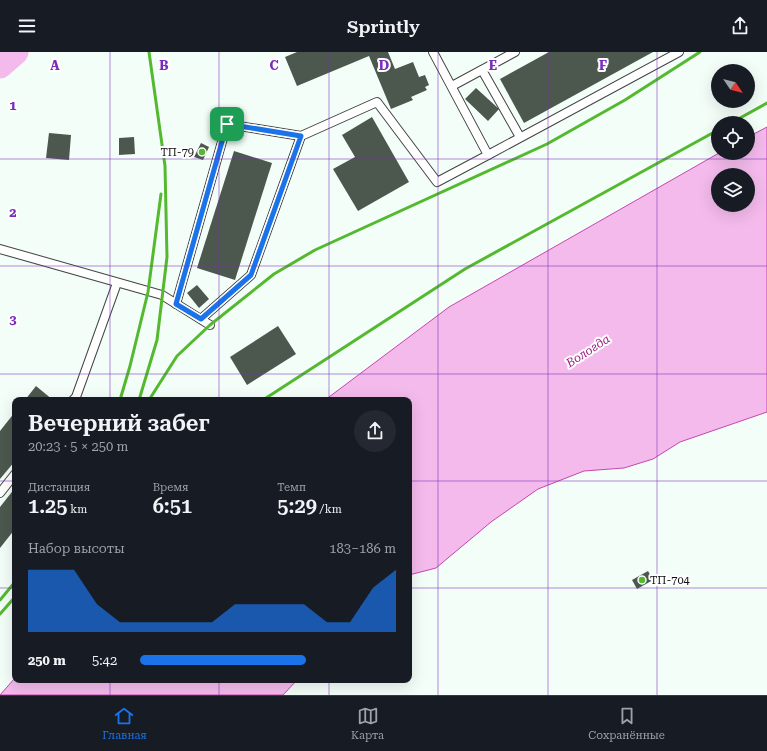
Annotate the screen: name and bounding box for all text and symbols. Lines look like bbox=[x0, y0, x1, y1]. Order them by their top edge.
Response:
icon: menu bbox=[16, 15, 38, 37]
icon: share bbox=[729, 15, 751, 37]
text: Sprintly bbox=[347, 16, 420, 37]
text: A bbox=[50, 58, 60, 73]
text: B bbox=[159, 58, 169, 73]
text: C bbox=[269, 58, 279, 73]
text: D bbox=[379, 58, 389, 73]
text: E bbox=[489, 58, 497, 73]
text: F bbox=[599, 58, 607, 73]
north arrow bbox=[711, 64, 755, 108]
map controls bbox=[711, 64, 755, 212]
text: 1 bbox=[9, 98, 17, 113]
pin bbox=[210, 107, 244, 141]
icon: arrive bbox=[216, 113, 238, 135]
button: locate bbox=[711, 116, 755, 160]
place label: ТП-79 bbox=[160, 146, 194, 159]
marker: ТП-79 bbox=[197, 147, 207, 157]
button: layers bbox=[711, 168, 755, 212]
text: 2 bbox=[9, 205, 17, 220]
text: 3 bbox=[9, 312, 17, 327]
water label: Вологда bbox=[563, 332, 612, 371]
button: share bbox=[354, 410, 396, 452]
text: Вечерний забег bbox=[28, 411, 210, 436]
text: 20:23 · 5 × 250 m bbox=[28, 439, 128, 454]
text: Дистанция bbox=[28, 481, 90, 494]
text: Время bbox=[153, 481, 188, 494]
text: Темп bbox=[277, 481, 306, 494]
text: 1.25 bbox=[28, 494, 68, 518]
text: 6:51 bbox=[153, 494, 192, 518]
text: 5:29 bbox=[277, 494, 317, 518]
text: km bbox=[68, 503, 87, 516]
text: /km bbox=[317, 503, 342, 516]
text: Набор высоты bbox=[28, 541, 125, 556]
text: 183–186 m bbox=[329, 541, 396, 556]
place label: ТП-704 bbox=[650, 574, 691, 587]
marker: ТП-704 bbox=[637, 575, 647, 585]
text: 250 m bbox=[28, 653, 66, 668]
text: 5:42 bbox=[92, 653, 117, 668]
tab: Главная bbox=[102, 705, 147, 742]
tab: Карта bbox=[351, 705, 384, 742]
tab: Сохранённые bbox=[588, 705, 665, 742]

